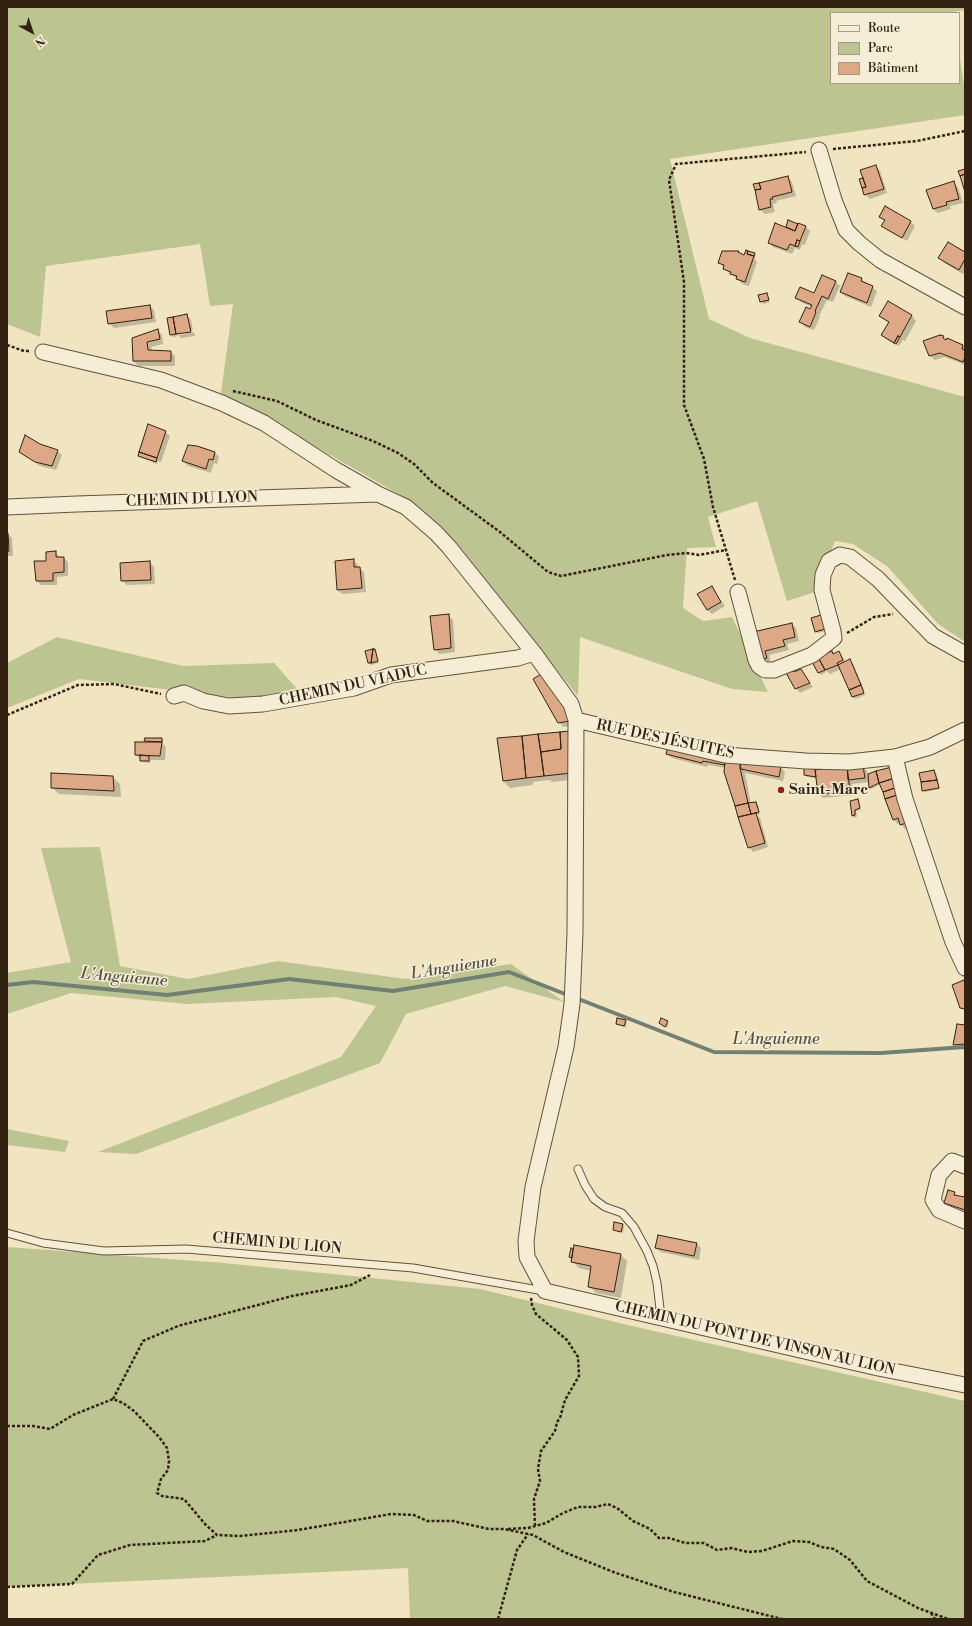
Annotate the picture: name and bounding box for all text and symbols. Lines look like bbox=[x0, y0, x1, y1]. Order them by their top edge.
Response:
north arrow bbox=[12, 12, 52, 52]
legend bbox=[830, 12, 960, 84]
text: Route bbox=[868, 21, 900, 36]
text: N bbox=[32, 33, 48, 49]
text: Parc bbox=[868, 41, 893, 56]
text: Bâtiment bbox=[868, 61, 919, 76]
street label: CHEMIN DU LYON bbox=[126, 489, 258, 511]
street label: CHEMIN DU VIADUC bbox=[278, 662, 428, 710]
street label: RUE DES JÉSUITES bbox=[594, 717, 736, 763]
place label: Saint-Marc bbox=[789, 781, 868, 799]
marker: Saint-Marc bbox=[776, 785, 786, 795]
water label: L'Anguienne bbox=[410, 952, 498, 984]
water label: L'Anguienne bbox=[80, 965, 168, 991]
water label: L'Anguienne bbox=[733, 1030, 819, 1050]
street label: CHEMIN DU LION bbox=[212, 1229, 342, 1259]
street label: CHEMIN DU PONT DE VINSON AU LION bbox=[613, 1298, 897, 1380]

